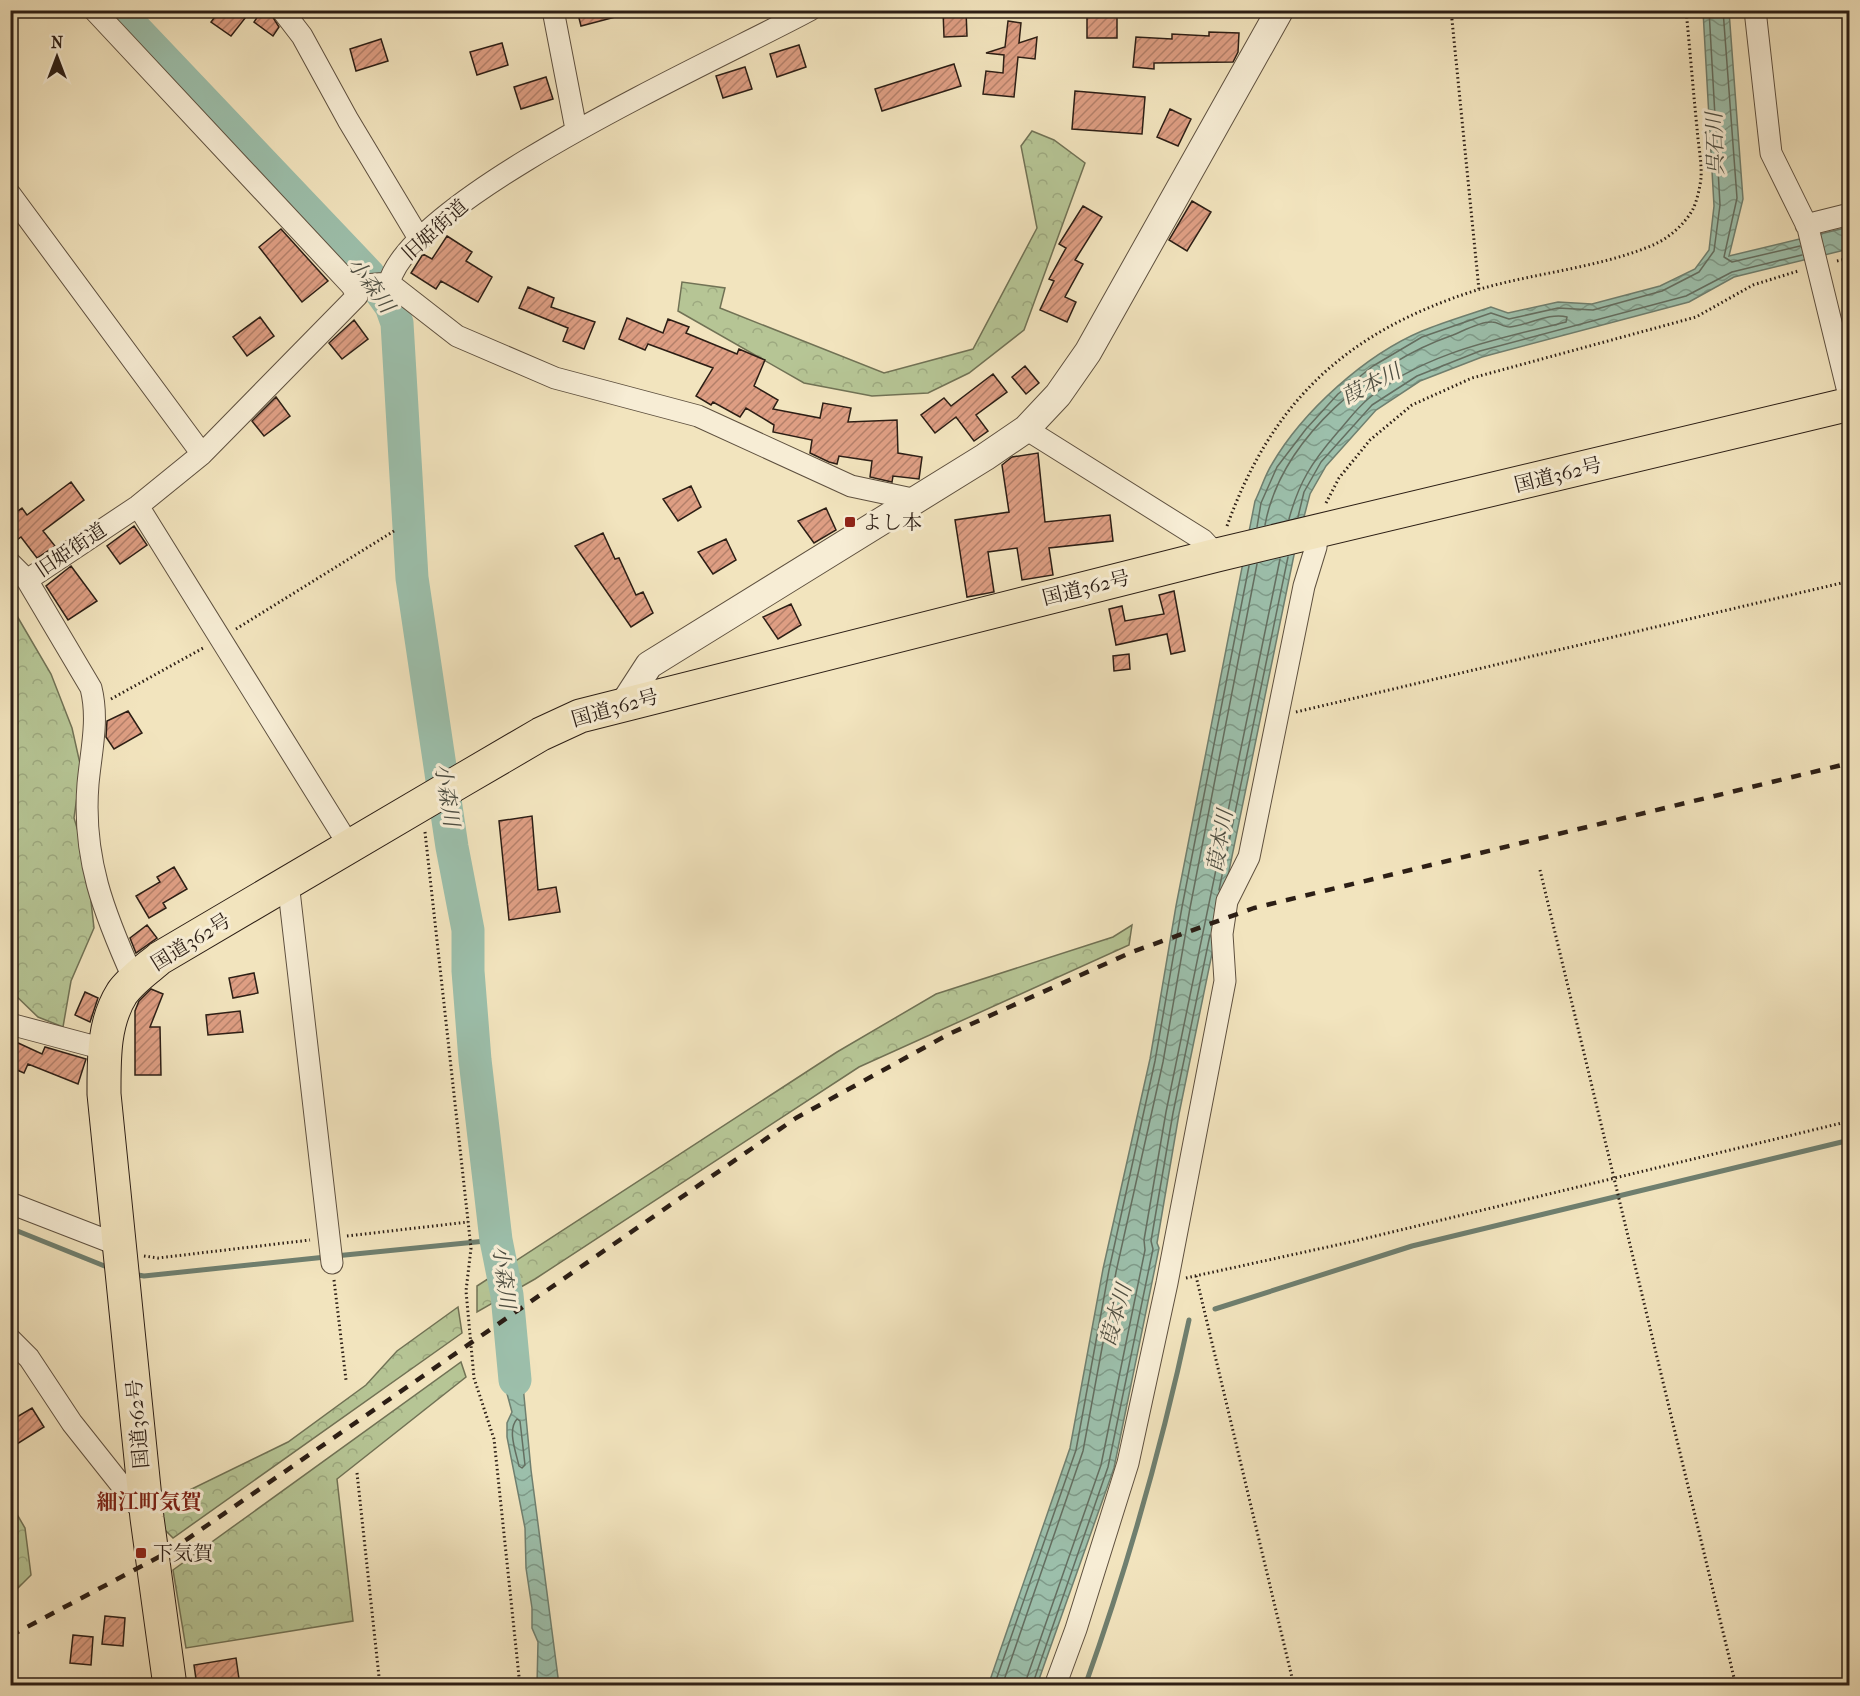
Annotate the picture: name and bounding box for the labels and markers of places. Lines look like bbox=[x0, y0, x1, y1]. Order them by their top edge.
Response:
place label: よし本 bbox=[862, 511, 922, 534]
marker: よし本 bbox=[843, 515, 857, 529]
place label: 下気賀 bbox=[153, 1542, 213, 1565]
marker: 下気賀 bbox=[134, 1546, 148, 1560]

